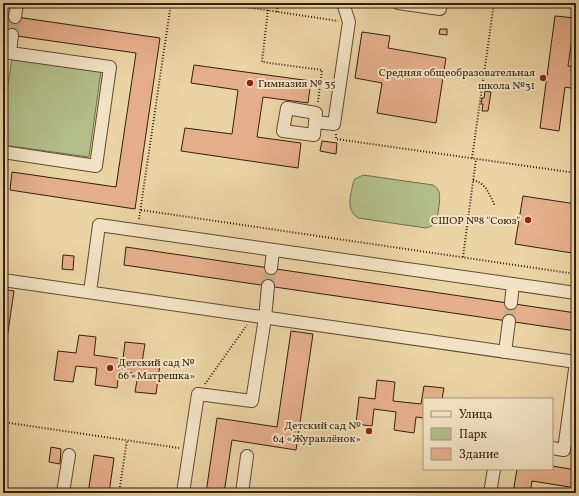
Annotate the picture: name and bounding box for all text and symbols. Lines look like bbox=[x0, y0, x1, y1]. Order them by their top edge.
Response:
place label: Средняя общеобразовательная школа №31 bbox=[379, 66, 535, 94]
marker: Средняя общеобразовательная школа №31 bbox=[538, 73, 548, 83]
place label: Гимназия № 35 bbox=[258, 77, 336, 92]
marker: Гимназия № 35 bbox=[245, 78, 255, 88]
place label: СШОР №8 "Союз" bbox=[431, 214, 520, 229]
marker: СШОР №8 "Союз" bbox=[523, 215, 533, 225]
place label: Детский сад № 66 «Матрешка» bbox=[118, 356, 195, 384]
marker: Детский сад № 66 «Матрешка» bbox=[105, 363, 115, 373]
legend bbox=[423, 398, 553, 470]
text: Улица bbox=[459, 407, 492, 423]
place label: Детский сад № 64 «Журавлёнок» bbox=[273, 419, 361, 447]
marker: Детский сад № 64 «Журавлёнок» bbox=[364, 426, 374, 436]
text: Парк bbox=[459, 427, 487, 443]
text: Здание bbox=[459, 447, 499, 463]

